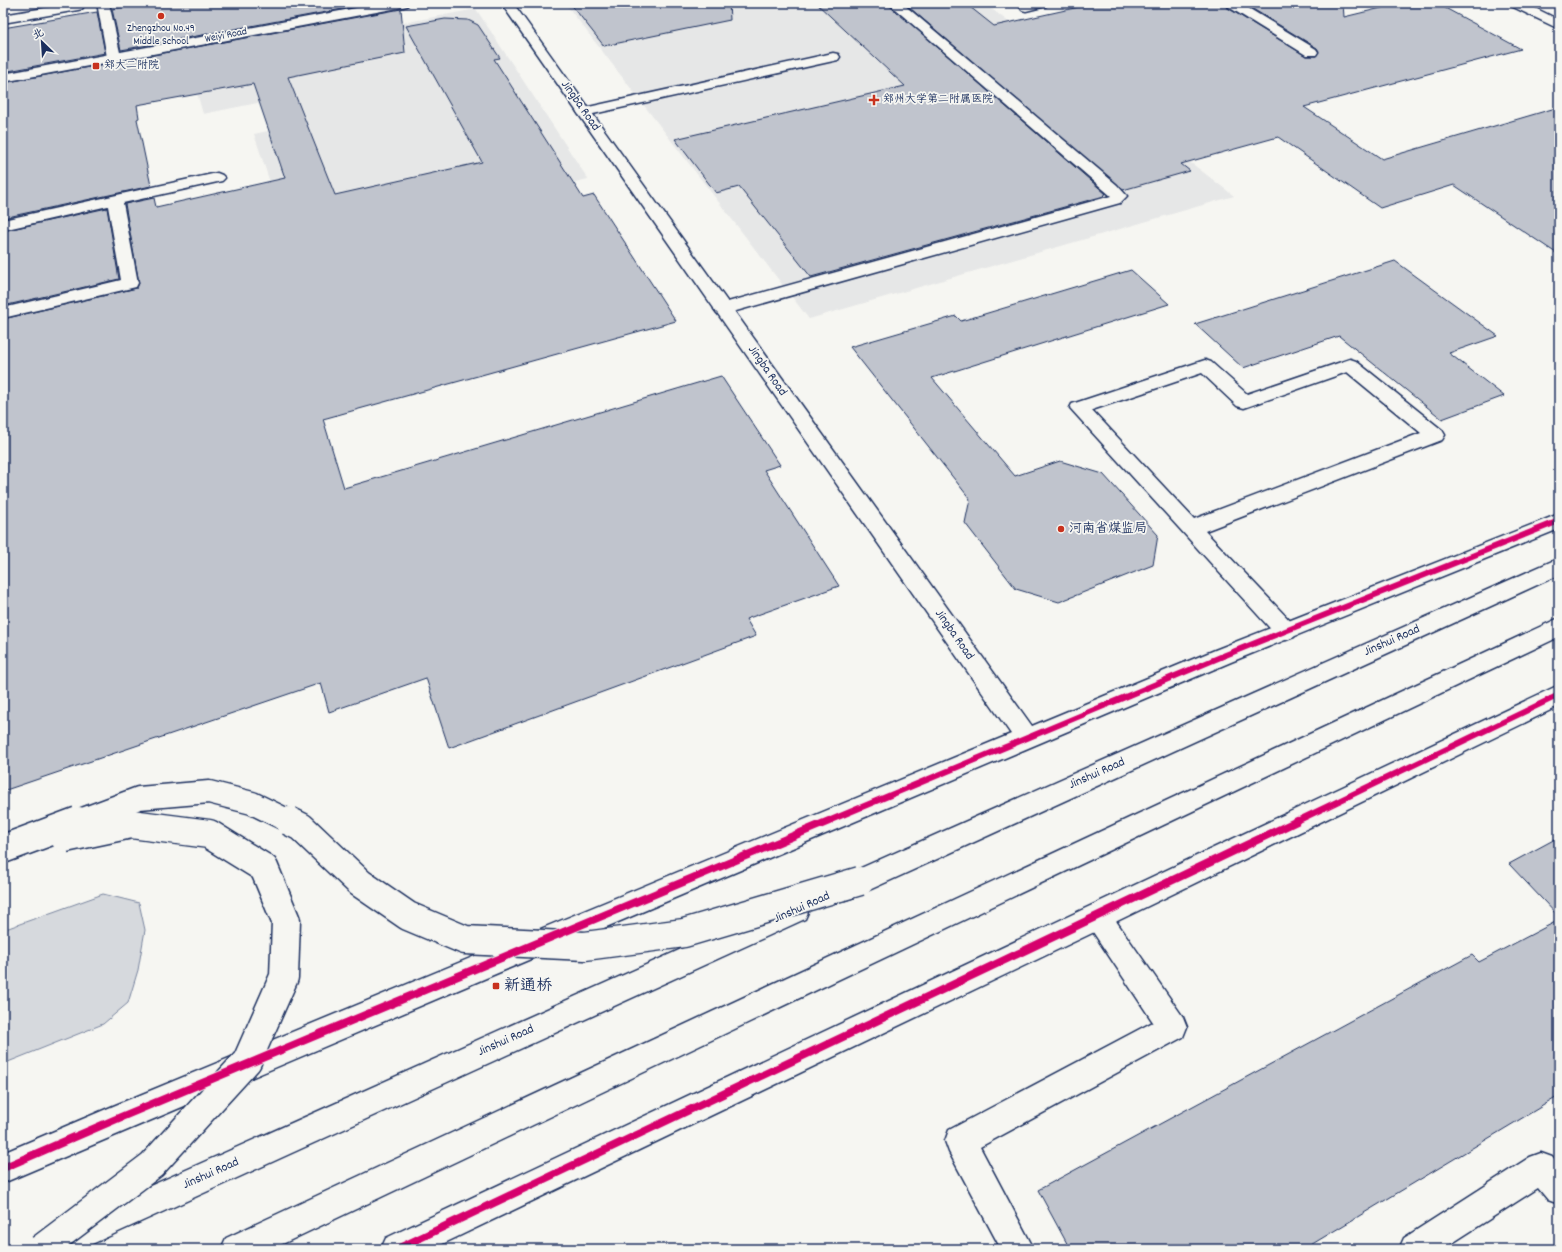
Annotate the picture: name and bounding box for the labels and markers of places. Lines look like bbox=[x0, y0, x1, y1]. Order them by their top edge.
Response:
marker: Zhengzhou No.49 Middle School bbox=[156, 11, 166, 21]
place label: Zhengzhou No.49 Middle School bbox=[127, 21, 195, 50]
place label: 郑大二附院 bbox=[104, 58, 159, 74]
marker: 郑大二附院 bbox=[91, 61, 101, 71]
place label: 郑州大学第二附属医院 bbox=[883, 92, 993, 108]
marker: 郑州大学第二附属医院 bbox=[868, 94, 880, 106]
place label: 河南省煤监局 bbox=[1069, 520, 1147, 539]
marker: 河南省煤监局 bbox=[1056, 524, 1066, 534]
place label: 新通桥 bbox=[504, 975, 552, 998]
marker: 新通桥 bbox=[491, 981, 501, 991]

